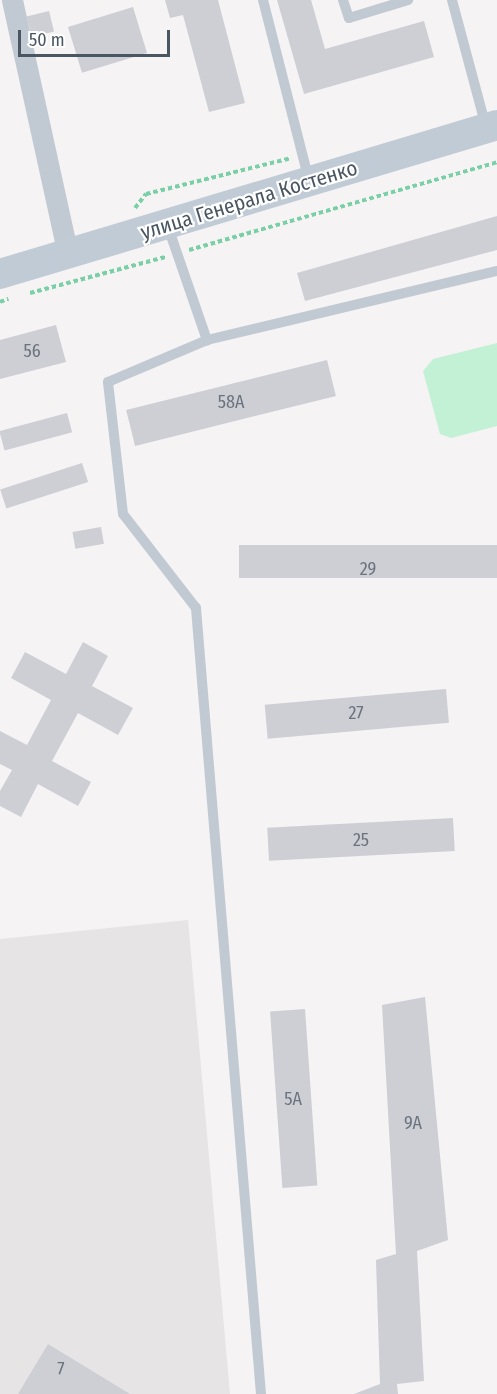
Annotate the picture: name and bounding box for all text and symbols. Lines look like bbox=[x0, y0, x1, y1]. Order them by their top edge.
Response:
scale bar bbox=[21, 18, 172, 56]
text: 50 m bbox=[29, 29, 65, 51]
street label: улица Генерала Костенко bbox=[137, 155, 361, 245]
house number: 56 bbox=[23, 340, 41, 362]
house number: 58А bbox=[218, 391, 244, 413]
house number: 29 bbox=[360, 558, 376, 580]
house number: 27 bbox=[348, 702, 364, 724]
house number: 25 bbox=[353, 829, 369, 851]
house number: 5А bbox=[284, 1088, 302, 1110]
house number: 9А bbox=[404, 1112, 422, 1134]
house number: 7 bbox=[57, 1358, 65, 1380]

